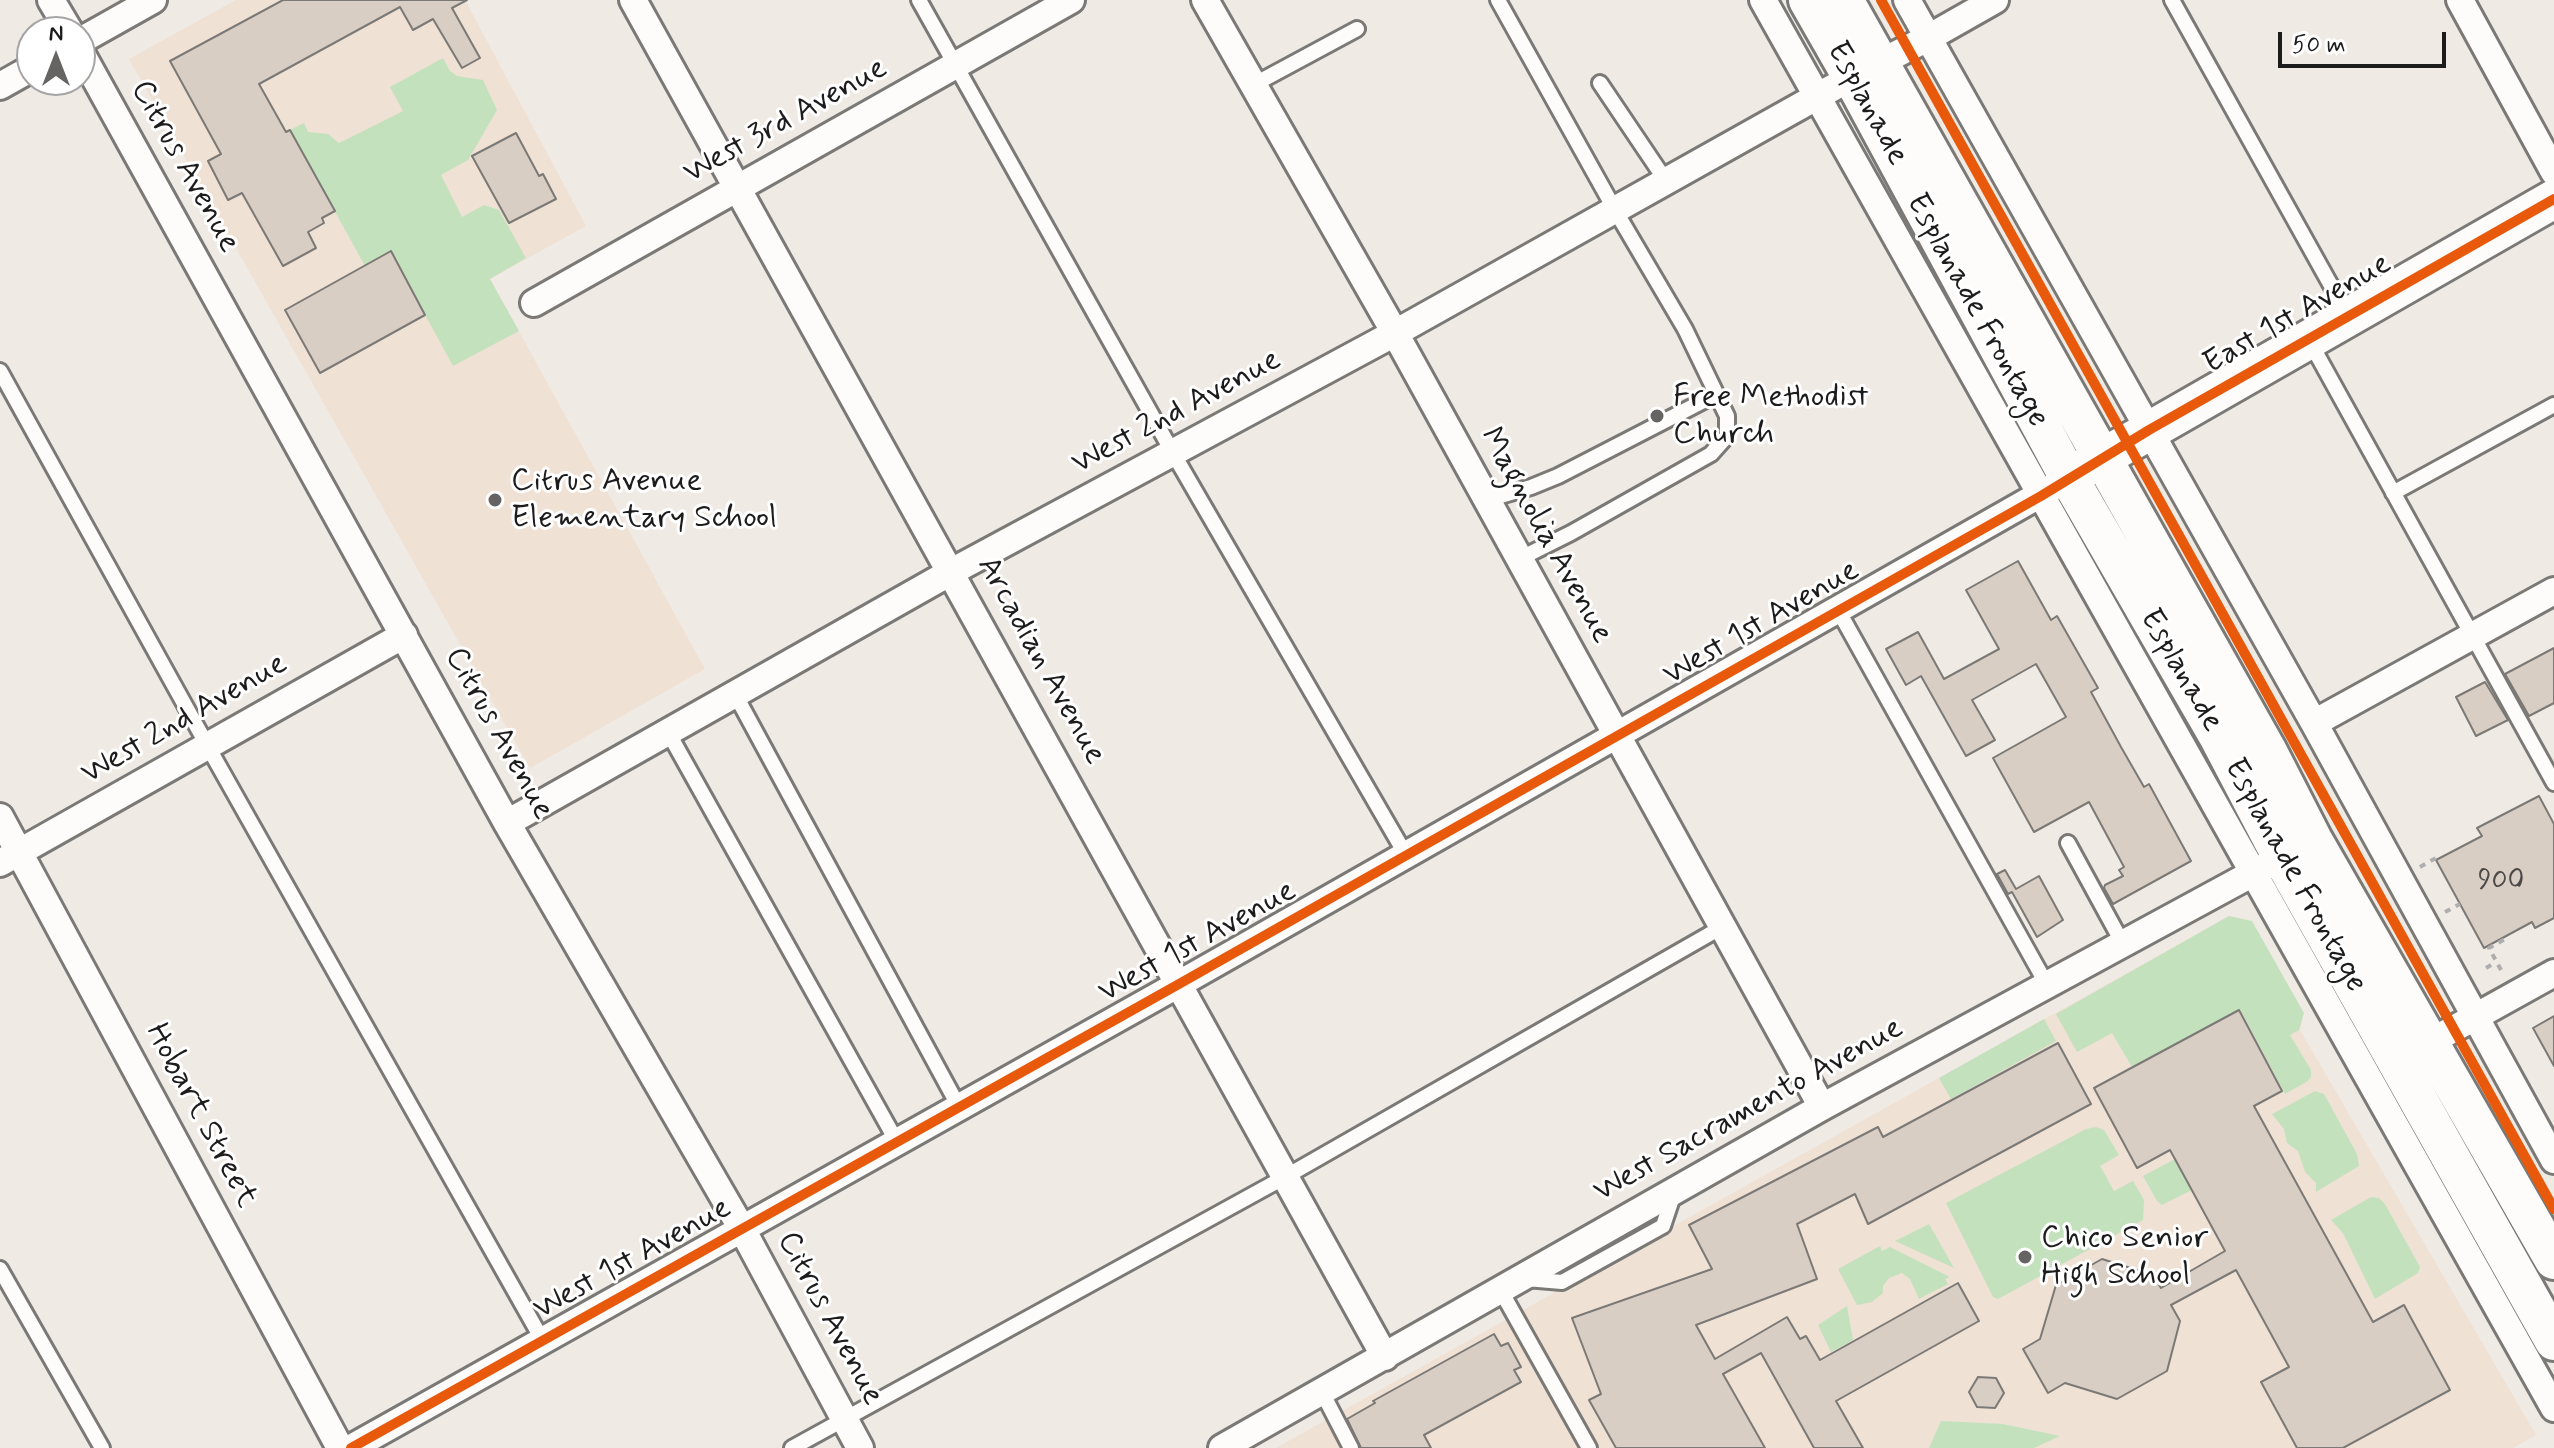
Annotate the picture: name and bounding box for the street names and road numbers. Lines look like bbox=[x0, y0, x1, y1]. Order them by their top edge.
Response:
street label: Esplanade bbox=[1816, 36, 1916, 172]
street label: West 3rd Avenue bbox=[678, 50, 894, 194]
street label: Citrus Avenue bbox=[121, 74, 247, 260]
street label: Esplanade Frontage bbox=[1896, 187, 2056, 435]
street label: East 1st Avenue bbox=[2197, 246, 2399, 384]
street label: West 2nd Avenue bbox=[1066, 342, 1288, 484]
street label: Magnolia Avenue bbox=[1470, 421, 1620, 651]
street label: Arcadian Avenue bbox=[967, 550, 1113, 772]
street label: West 1st Avenue bbox=[1657, 552, 1867, 696]
street label: Esplanade bbox=[2130, 603, 2230, 739]
street label: Citrus Avenue bbox=[435, 641, 561, 827]
street label: West 2nd Avenue bbox=[75, 646, 295, 794]
street label: Esplanade Frontage bbox=[2214, 752, 2374, 1000]
street label: West 1st Avenue bbox=[1093, 873, 1303, 1013]
street label: West Sacramento Avenue bbox=[1588, 1010, 1910, 1212]
street label: Hobart Street bbox=[136, 1018, 264, 1214]
street label: West 1st Avenue bbox=[528, 1190, 738, 1330]
street label: Citrus Avenue bbox=[767, 1226, 891, 1412]

